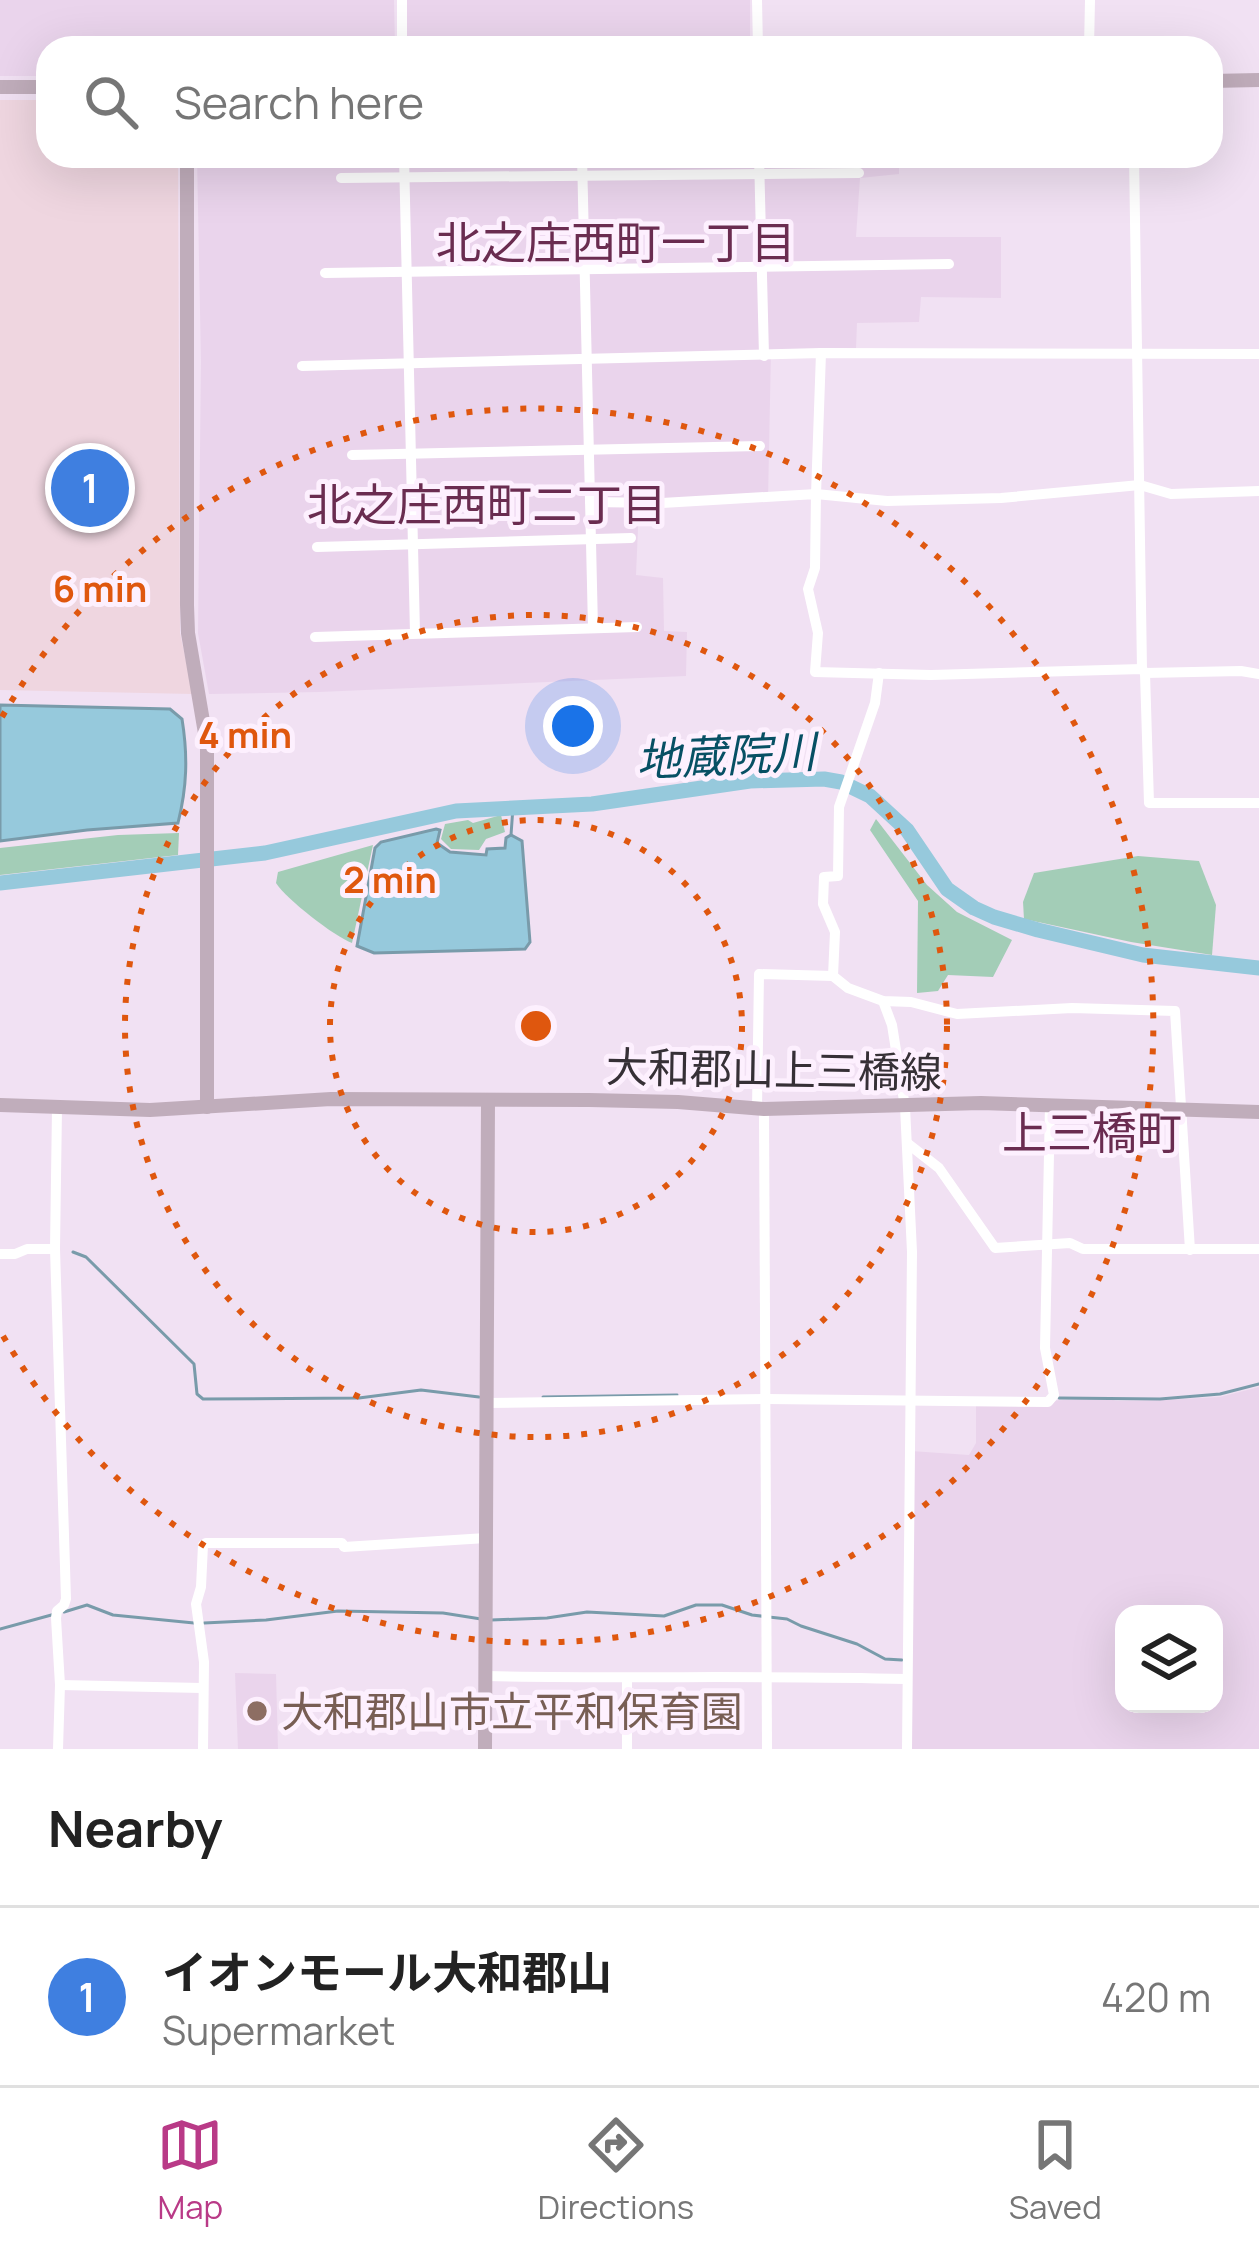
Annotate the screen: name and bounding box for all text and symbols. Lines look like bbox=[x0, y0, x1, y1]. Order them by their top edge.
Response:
search box bbox=[36, 36, 1223, 168]
icon: search bbox=[78, 69, 144, 135]
text: Search here bbox=[174, 71, 424, 133]
district label: 北之庄西町一丁目 bbox=[436, 211, 796, 273]
pin: 1 bbox=[51, 443, 129, 533]
district label: 北之庄西町二丁目 bbox=[307, 473, 667, 535]
text: 6 min bbox=[53, 564, 147, 613]
your location bbox=[543, 696, 603, 756]
text: 4 min bbox=[198, 710, 292, 759]
water label: 地蔵院川 bbox=[634, 719, 821, 791]
text: 2 min bbox=[343, 855, 437, 904]
centre of rings bbox=[515, 1005, 557, 1047]
street label: 大和郡山上三橋線 bbox=[606, 1037, 942, 1101]
district label: 上三橋町 bbox=[1002, 1101, 1182, 1163]
map controls bbox=[1115, 1605, 1223, 1713]
button: layers bbox=[1115, 1605, 1223, 1713]
place label: 大和郡山市立平和保育園 bbox=[281, 1682, 743, 1740]
marker: 大和郡山市立平和保育園 bbox=[244, 1698, 270, 1724]
text: Nearby bbox=[48, 1793, 223, 1862]
text: イオンモール大和郡山 bbox=[162, 1941, 612, 2003]
text: 1 bbox=[78, 1970, 96, 2024]
text: 420 m bbox=[1101, 1970, 1211, 2024]
text: Supermarket bbox=[162, 2003, 395, 2057]
tab: Map bbox=[157, 2112, 223, 2229]
tab: Directions bbox=[538, 2112, 694, 2229]
tab: Saved bbox=[1009, 2112, 1102, 2229]

